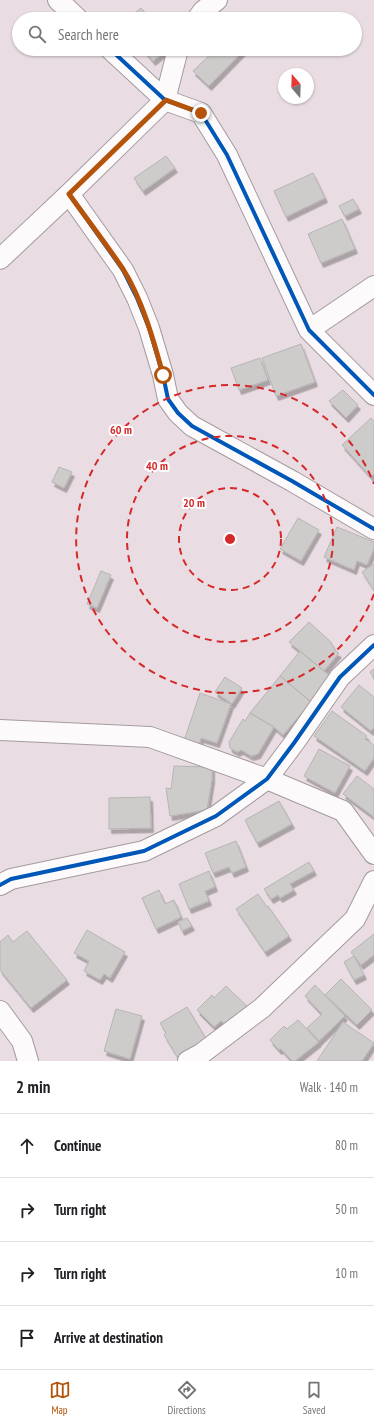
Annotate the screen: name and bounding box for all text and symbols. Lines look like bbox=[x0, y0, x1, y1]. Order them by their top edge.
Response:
search box bbox=[12, 12, 362, 56]
icon: search bbox=[26, 23, 48, 45]
text: Search here bbox=[58, 25, 119, 44]
north arrow bbox=[278, 68, 314, 104]
route end bbox=[192, 104, 210, 122]
route start bbox=[154, 366, 172, 384]
text: 60 m bbox=[110, 422, 132, 437]
text: 40 m bbox=[146, 458, 168, 473]
text: 20 m bbox=[183, 495, 205, 510]
centre of rings bbox=[223, 532, 237, 546]
text: 2 min bbox=[16, 1076, 50, 1098]
text: Walk · 140 m bbox=[300, 1079, 358, 1096]
icon: ahead bbox=[16, 1135, 38, 1157]
text: Continue bbox=[54, 1136, 101, 1155]
text: 80 m bbox=[335, 1137, 358, 1154]
icon: right bbox=[16, 1199, 38, 1221]
text: Turn right bbox=[54, 1200, 106, 1219]
text: 50 m bbox=[335, 1201, 358, 1218]
icon: right bbox=[16, 1263, 38, 1285]
text: Turn right bbox=[54, 1264, 106, 1283]
text: 10 m bbox=[335, 1265, 358, 1282]
icon: arrive bbox=[16, 1327, 38, 1349]
text: Arrive at destination bbox=[54, 1328, 163, 1347]
tab: Map bbox=[49, 1379, 71, 1417]
tab: Directions bbox=[168, 1379, 206, 1417]
tab: Saved bbox=[303, 1379, 325, 1417]

